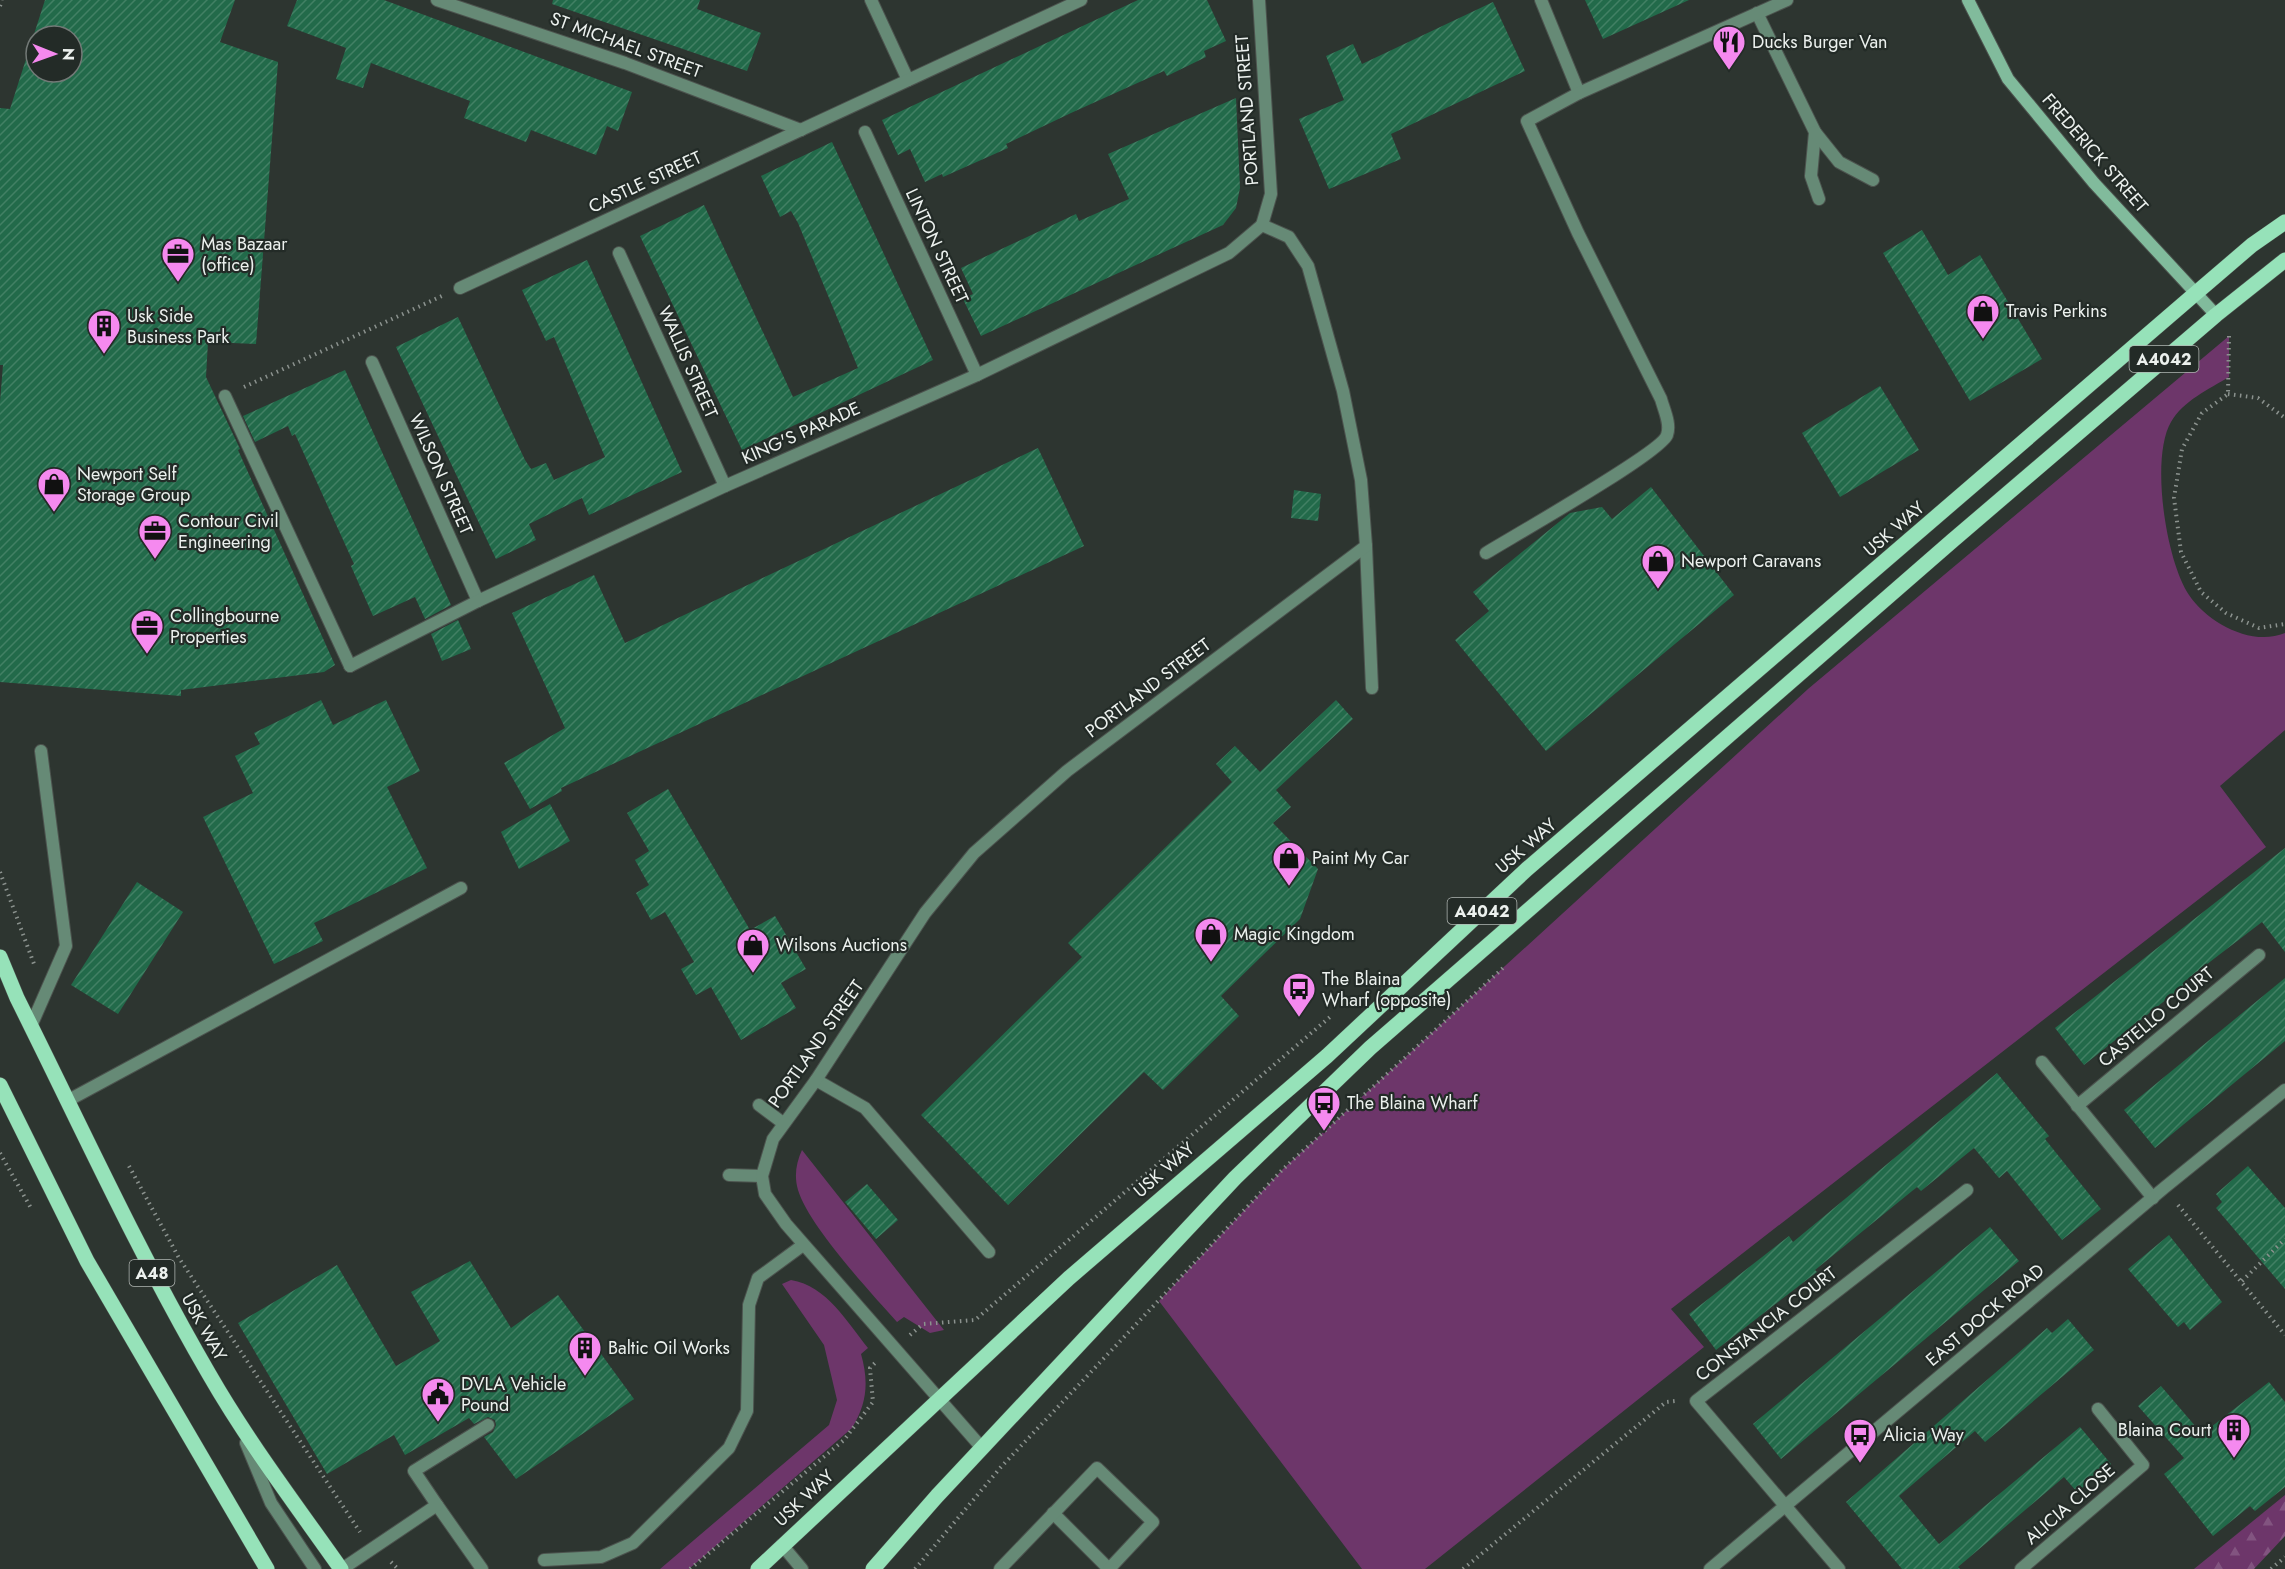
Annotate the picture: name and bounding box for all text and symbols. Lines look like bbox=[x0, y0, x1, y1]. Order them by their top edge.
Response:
street label: ST MICHAEL STREET bbox=[547, 5, 706, 85]
north arrow bbox=[24, 24, 84, 84]
restaurant icon: Ducks Burger Van bbox=[1711, 24, 1747, 71]
place label: Ducks Burger Van bbox=[1752, 29, 1888, 55]
street label: PORTLAND STREET bbox=[1229, 33, 1265, 186]
text: N bbox=[57, 48, 80, 61]
street label: FREDERICK STREET bbox=[2036, 88, 2154, 219]
street label: CASTLE STREET bbox=[584, 144, 706, 220]
street label: LINTON STREET bbox=[899, 184, 975, 308]
place label: Mas Bazaar (office) bbox=[201, 231, 288, 278]
office icon: Mas Bazaar (office) bbox=[160, 236, 196, 283]
shop icon: Travis Perkins bbox=[1965, 293, 2001, 340]
place label: Travis Perkins bbox=[2006, 298, 2107, 324]
street label: WALLIS STREET bbox=[652, 302, 725, 423]
place label: Usk Side Business Park bbox=[127, 303, 229, 350]
building icon: Usk Side Business Park bbox=[86, 308, 122, 355]
road number: A4042 bbox=[2130, 346, 2198, 372]
street label: KING'S PARADE bbox=[737, 395, 865, 471]
street label: WILSON STREET bbox=[403, 409, 480, 539]
place label: Newport Self Storage Group bbox=[77, 461, 190, 508]
shop icon: Newport Self Storage Group bbox=[36, 466, 72, 513]
street label: USK WAY bbox=[1858, 495, 1931, 563]
place label: Contour Civil Engineering bbox=[178, 508, 279, 555]
office icon: Contour Civil Engineering bbox=[137, 513, 173, 560]
shop icon: Newport Caravans bbox=[1640, 543, 1676, 590]
place label: Newport Caravans bbox=[1681, 548, 1821, 574]
place label: Collingbourne Properties bbox=[170, 603, 279, 650]
office icon: Collingbourne Properties bbox=[129, 608, 165, 655]
street label: PORTLAND STREET bbox=[1080, 632, 1217, 744]
street label: USK WAY bbox=[1490, 812, 1563, 880]
shop icon: Paint My Car bbox=[1271, 840, 1307, 887]
place label: Paint My Car bbox=[1312, 845, 1410, 871]
road number: A4042 bbox=[1448, 898, 1516, 924]
shop icon: Magic Kingdom bbox=[1193, 916, 1229, 963]
place label: Magic Kingdom bbox=[1234, 921, 1355, 947]
shop icon: Wilsons Auctions bbox=[735, 927, 771, 974]
place label: Wilsons Auctions bbox=[776, 932, 907, 958]
street label: CASTELLO COURT bbox=[2093, 960, 2220, 1073]
place label: The Blaina Wharf (opposite) bbox=[1322, 966, 1452, 1013]
bus stop icon: The Blaina Wharf (opposite) bbox=[1281, 971, 1317, 1018]
street label: PORTLAND STREET bbox=[762, 974, 870, 1113]
bus stop icon: The Blaina Wharf bbox=[1306, 1085, 1342, 1132]
place label: The Blaina Wharf bbox=[1347, 1090, 1479, 1116]
street label: USK WAY bbox=[1128, 1136, 1201, 1204]
street label: EAST DOCK ROAD bbox=[1920, 1258, 2050, 1372]
road number: A48 bbox=[130, 1260, 174, 1286]
street label: CONSTANCIA COURT bbox=[1690, 1260, 1843, 1388]
street label: USK WAY bbox=[175, 1289, 234, 1366]
building icon: Baltic Oil Works bbox=[567, 1330, 603, 1377]
place label: Baltic Oil Works bbox=[608, 1335, 730, 1361]
place label: DVLA Vehicle Pound bbox=[461, 1371, 566, 1418]
public building icon: DVLA Vehicle Pound bbox=[420, 1376, 456, 1423]
building icon: Blaina Court bbox=[2216, 1412, 2252, 1459]
bus stop icon: Alicia Way bbox=[1842, 1417, 1878, 1464]
place label: Blaina Court bbox=[2118, 1417, 2212, 1443]
place label: Alicia Way bbox=[1883, 1422, 1964, 1448]
street label: ALICIA CLOSE bbox=[2019, 1457, 2121, 1551]
street label: USK WAY bbox=[768, 1463, 840, 1533]

